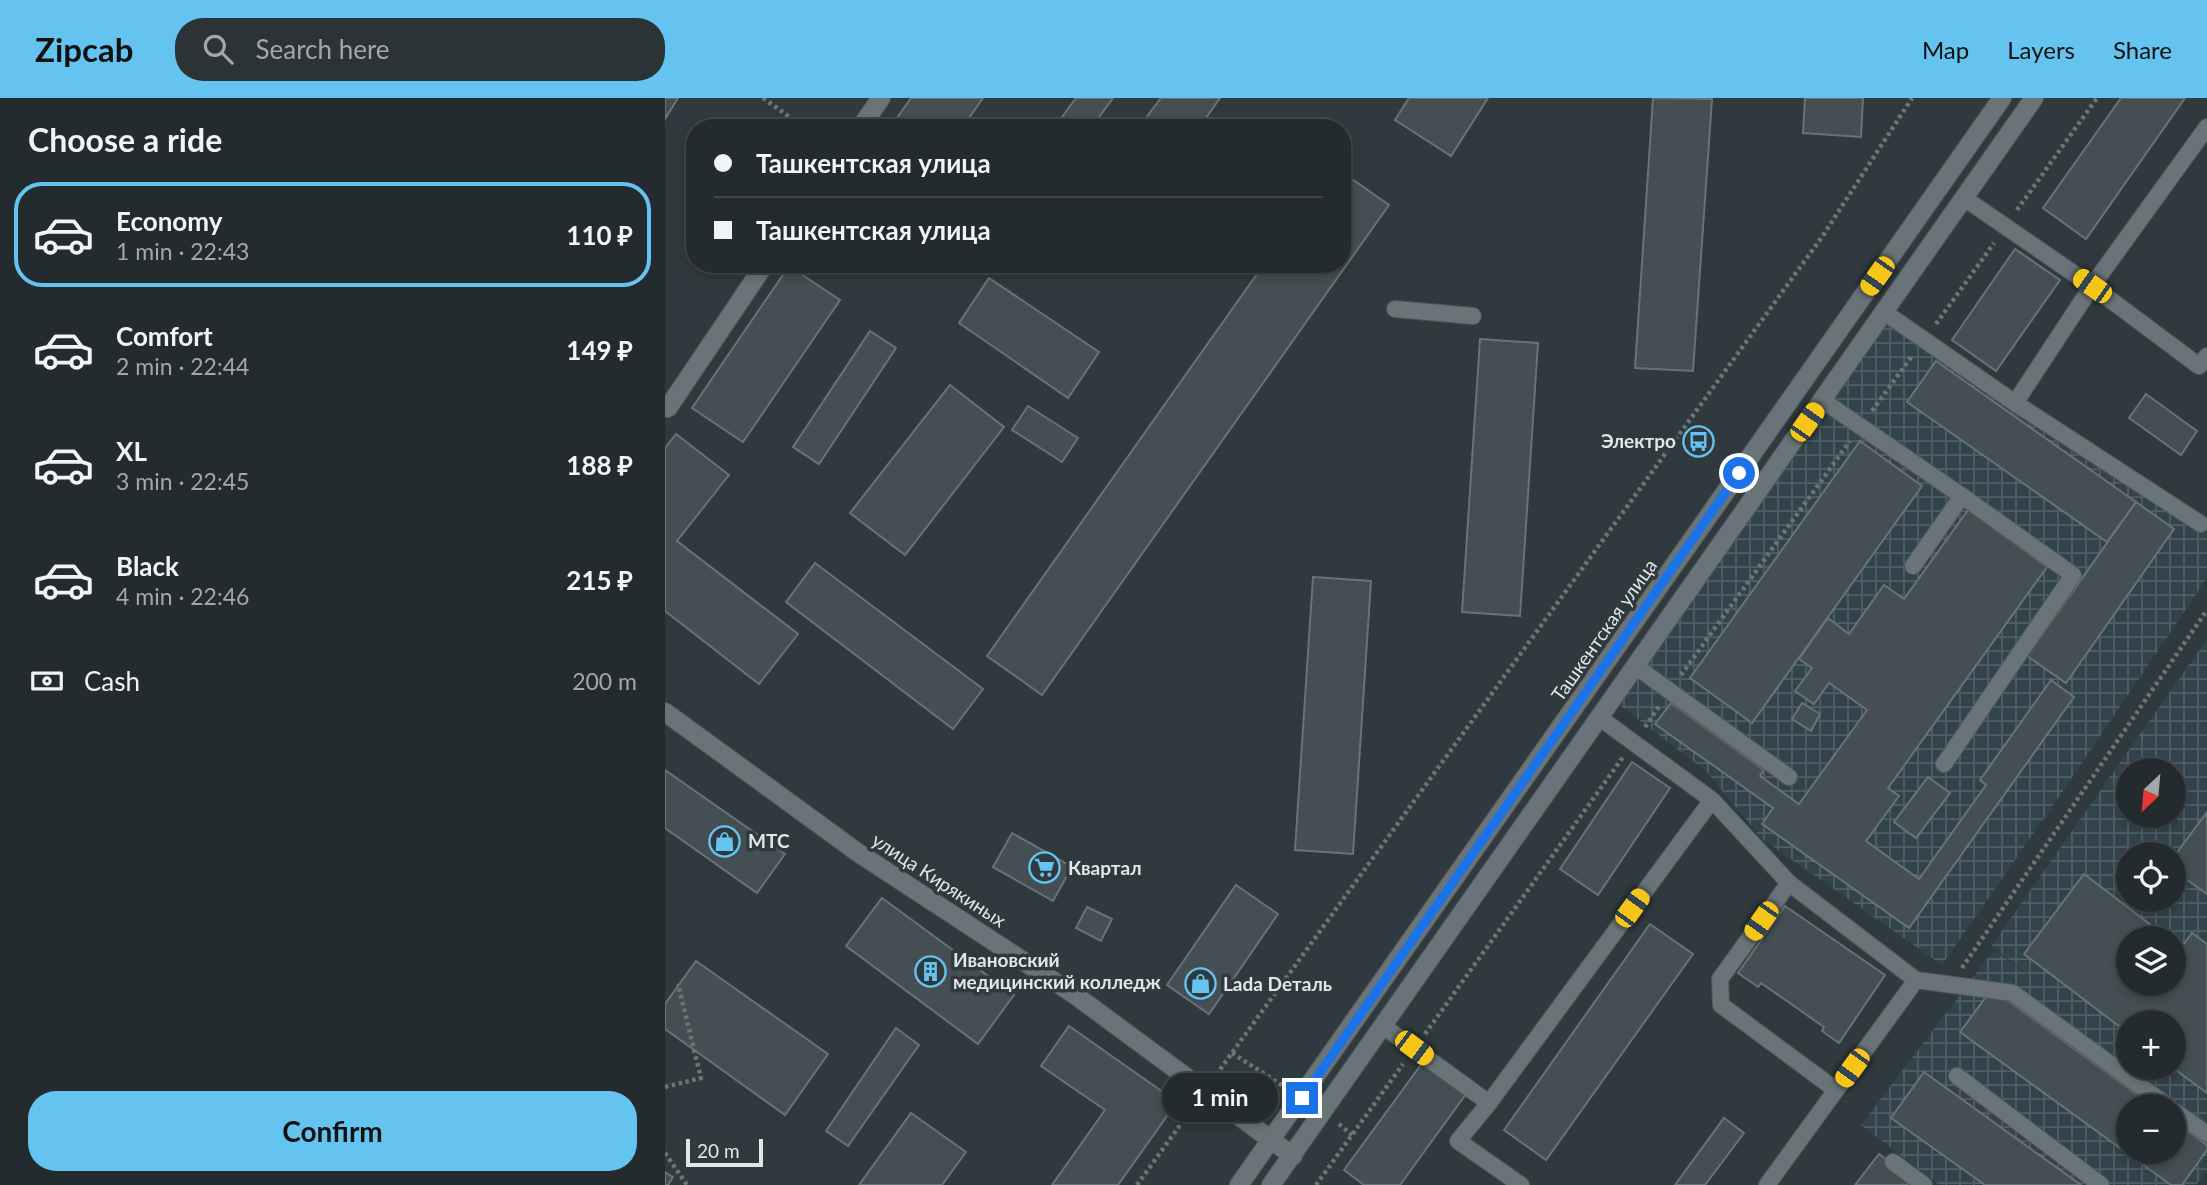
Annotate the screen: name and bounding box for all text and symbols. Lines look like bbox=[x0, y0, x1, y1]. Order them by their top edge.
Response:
search box bbox=[175, 18, 665, 81]
text: Zipcab bbox=[35, 29, 133, 69]
icon: search bbox=[199, 30, 237, 68]
text: Search here bbox=[255, 33, 390, 65]
text: Map bbox=[1922, 35, 1969, 64]
text: Layers bbox=[2007, 35, 2075, 64]
text: Share bbox=[2113, 35, 2172, 64]
text: Choose a ride bbox=[28, 120, 222, 159]
text: Ташкентская улица bbox=[756, 147, 991, 179]
icon: car bbox=[32, 203, 95, 266]
text: Economy bbox=[116, 205, 222, 237]
text: Ташкентская улица bbox=[756, 214, 991, 246]
text: 110 ₽ bbox=[566, 219, 633, 251]
text: 1 min · 22:43 bbox=[116, 237, 249, 265]
car bbox=[1857, 253, 1898, 299]
car bbox=[2069, 265, 2116, 307]
icon: car bbox=[32, 318, 95, 381]
text: Comfort bbox=[116, 320, 213, 352]
text: 149 ₽ bbox=[566, 334, 633, 366]
text: 2 min · 22:44 bbox=[116, 352, 249, 380]
car bbox=[1787, 399, 1828, 445]
bus stop icon: Электро bbox=[1682, 424, 1716, 458]
place label: Электро bbox=[1601, 429, 1676, 452]
icon: car bbox=[32, 433, 95, 496]
text: XL bbox=[116, 435, 147, 467]
text: 188 ₽ bbox=[566, 449, 633, 481]
route start bbox=[1723, 457, 1755, 489]
text: 3 min · 22:45 bbox=[116, 467, 249, 495]
icon: car bbox=[32, 548, 95, 611]
text: Black bbox=[116, 550, 179, 582]
street label: Ташкентская улица bbox=[1546, 554, 1661, 705]
text: 215 ₽ bbox=[566, 564, 633, 596]
text: 4 min · 22:46 bbox=[116, 582, 249, 610]
icon: cash bbox=[28, 662, 66, 700]
text: Cash bbox=[84, 665, 140, 697]
text: 200 m bbox=[572, 667, 637, 695]
north arrow bbox=[2116, 758, 2186, 828]
map controls bbox=[2116, 758, 2186, 1164]
shop icon: МТС bbox=[708, 824, 742, 858]
street label: улица Кирякиных bbox=[868, 828, 1011, 932]
place label: МТС bbox=[748, 829, 790, 852]
button: locate bbox=[2116, 842, 2186, 912]
supermarket icon: Квартал bbox=[1028, 851, 1062, 885]
place label: Квартал bbox=[1068, 856, 1142, 879]
car bbox=[1612, 885, 1653, 931]
car bbox=[1741, 898, 1782, 944]
button: layers bbox=[2116, 926, 2186, 996]
place label: Ивановский медицинский колледж bbox=[953, 948, 1161, 993]
building icon: Ивановский медицинский колледж bbox=[913, 954, 947, 988]
shop icon: Lada Dеталь bbox=[1183, 967, 1217, 1001]
place label: Lada Dеталь bbox=[1223, 972, 1332, 995]
button: + bbox=[2116, 1010, 2186, 1080]
car bbox=[1391, 1027, 1438, 1069]
car bbox=[1832, 1045, 1873, 1091]
callout: 1 min bbox=[1162, 1074, 1277, 1122]
route end bbox=[1286, 1082, 1318, 1114]
text: 1 min bbox=[1191, 1083, 1249, 1111]
button: Confirm bbox=[28, 1091, 637, 1171]
button: − bbox=[2116, 1094, 2186, 1164]
scale bar bbox=[686, 1136, 763, 1168]
text: 20 m bbox=[697, 1139, 740, 1162]

